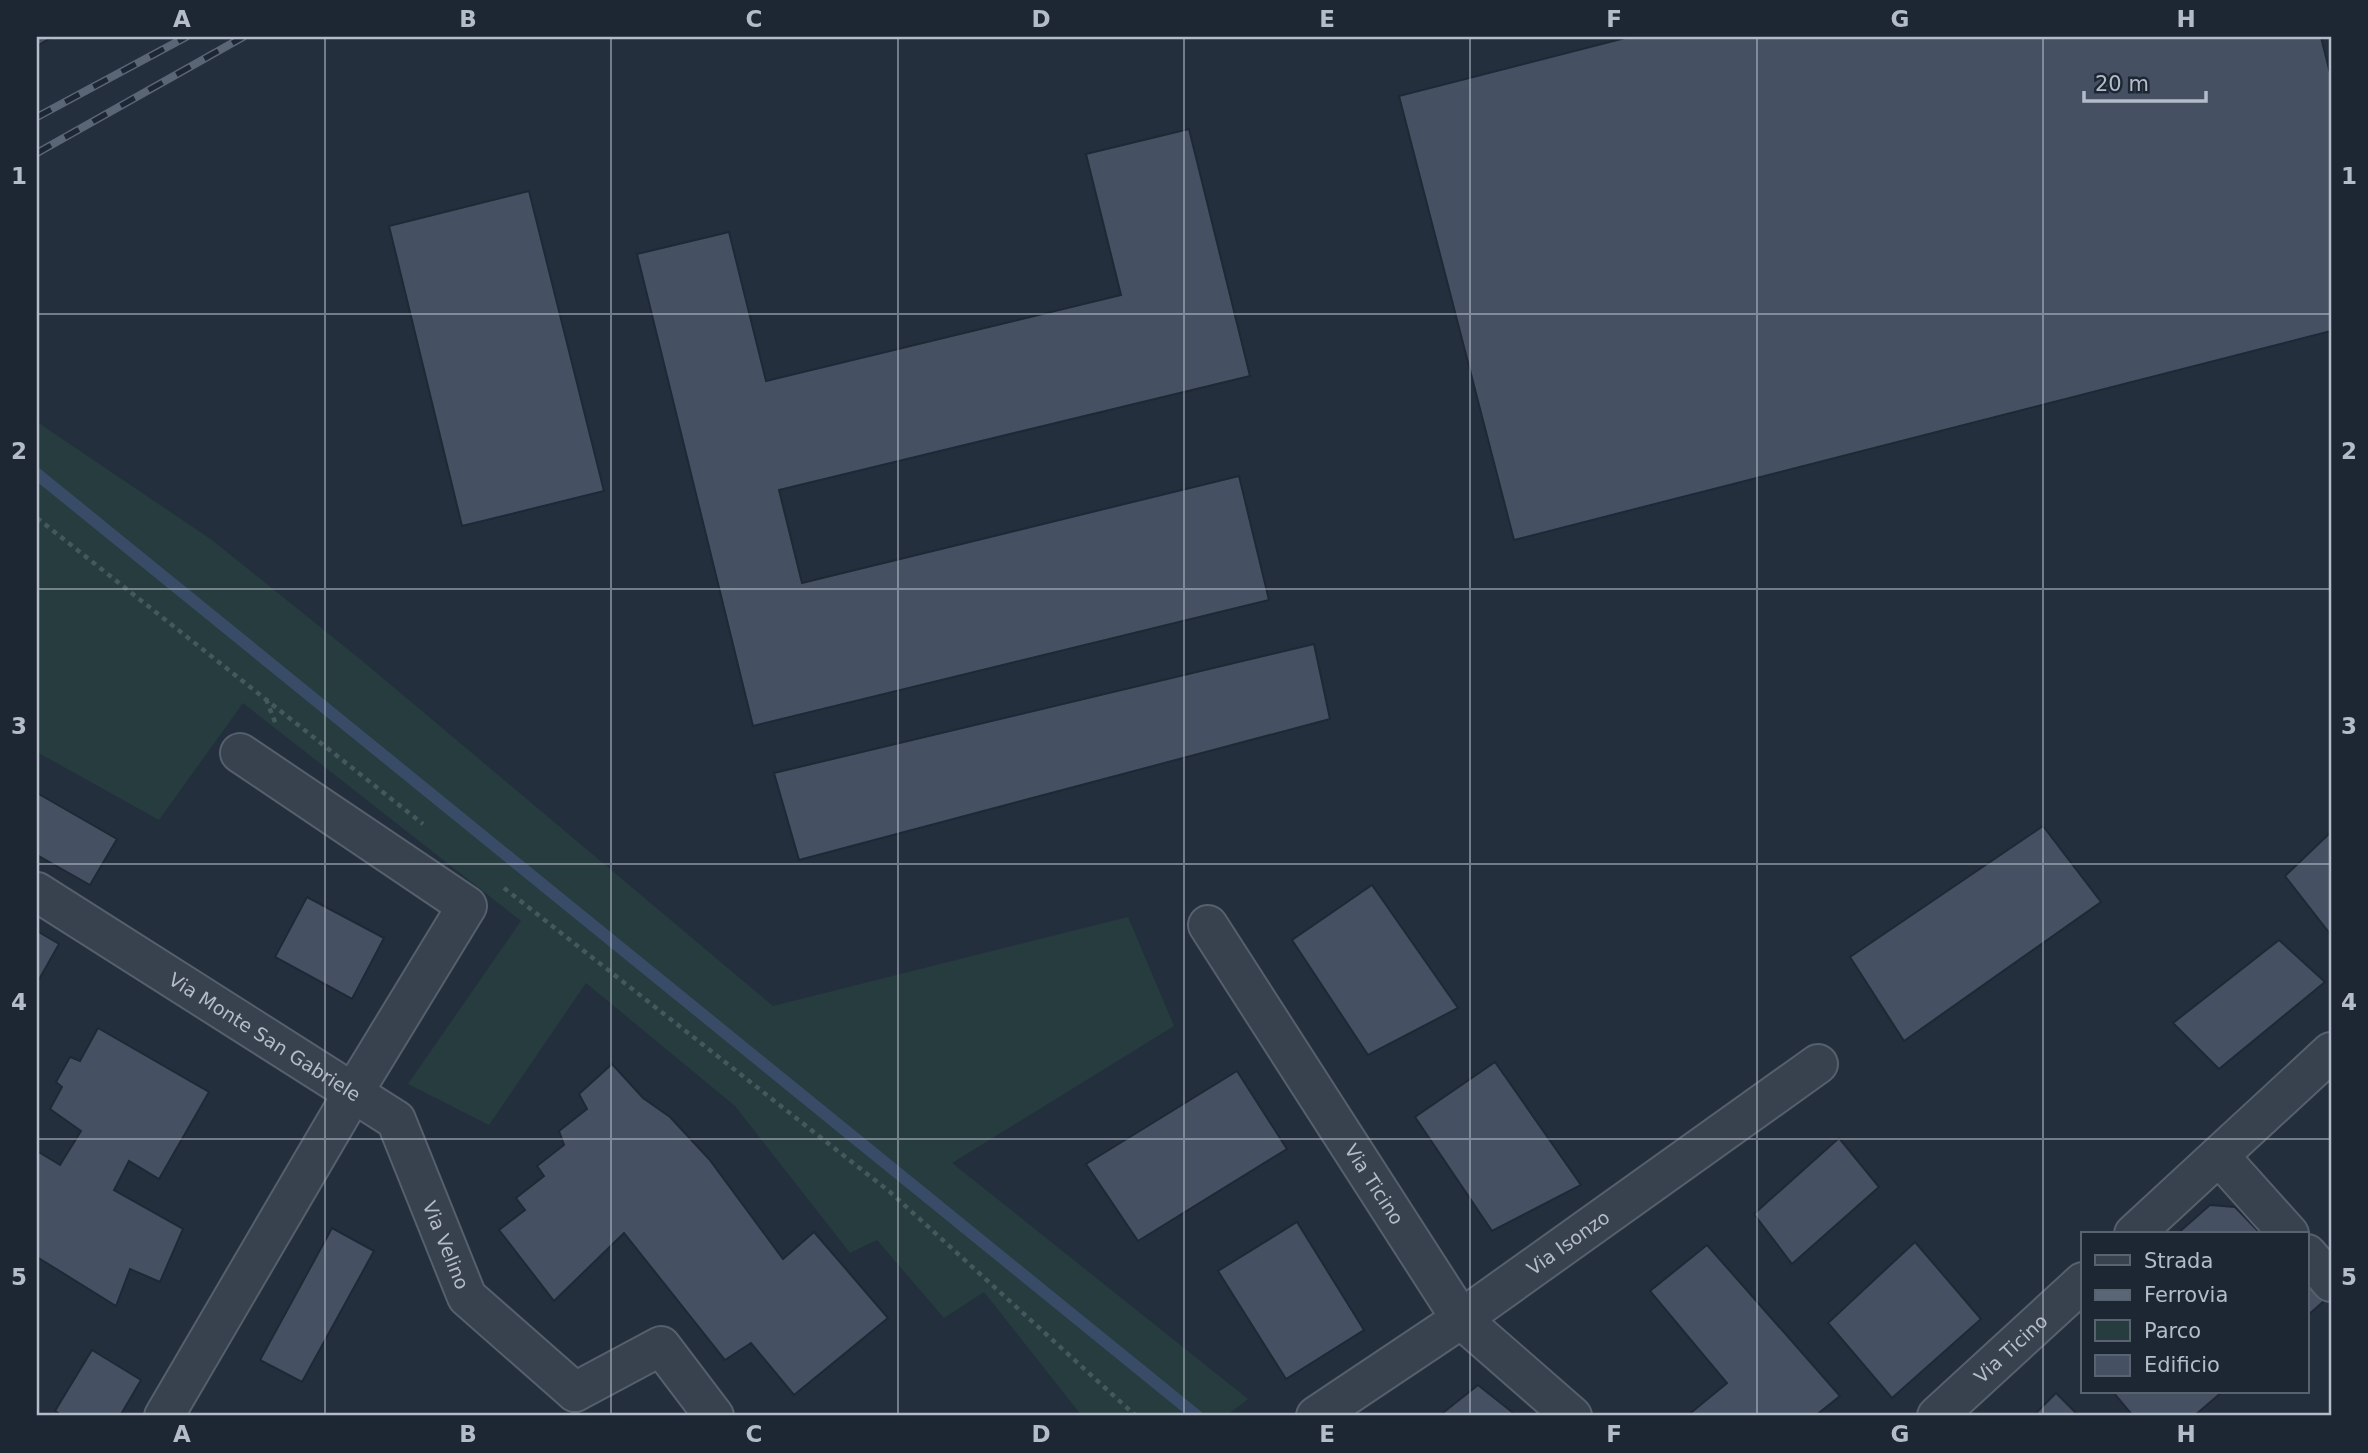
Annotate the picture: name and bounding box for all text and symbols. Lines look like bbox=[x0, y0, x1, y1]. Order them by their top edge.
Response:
text: A bbox=[173, 6, 191, 32]
text: B bbox=[459, 6, 477, 32]
text: C bbox=[746, 6, 762, 32]
text: D bbox=[1031, 6, 1051, 32]
text: E bbox=[1319, 6, 1335, 32]
text: F bbox=[1606, 6, 1622, 32]
text: G bbox=[1891, 6, 1909, 32]
text: H bbox=[2176, 6, 2196, 32]
scale bar bbox=[2084, 60, 2207, 104]
text: 20 m bbox=[2095, 72, 2149, 96]
text: 1 bbox=[11, 163, 27, 189]
text: 1 bbox=[2341, 163, 2357, 189]
text: 2 bbox=[11, 438, 27, 464]
text: 2 bbox=[2341, 438, 2357, 464]
text: 3 bbox=[11, 713, 27, 739]
text: 3 bbox=[2341, 713, 2357, 739]
street label: Via Monte San Gabriele bbox=[165, 968, 365, 1106]
text: 4 bbox=[11, 989, 27, 1015]
text: 4 bbox=[2341, 989, 2357, 1015]
street label: Via Ticino bbox=[1340, 1140, 1408, 1229]
street label: Via Velino bbox=[419, 1198, 474, 1292]
street label: Via Isonzo bbox=[1522, 1206, 1614, 1279]
legend bbox=[2081, 1232, 2308, 1394]
text: Strada bbox=[2144, 1249, 2213, 1273]
text: 5 bbox=[11, 1264, 27, 1290]
text: 5 bbox=[2341, 1264, 2357, 1290]
text: Ferrovia bbox=[2144, 1283, 2228, 1307]
street label: Via Ticino bbox=[1970, 1309, 2052, 1387]
text: Parco bbox=[2144, 1319, 2201, 1343]
text: Edificio bbox=[2144, 1353, 2220, 1377]
text: A bbox=[173, 1421, 191, 1447]
text: B bbox=[459, 1421, 477, 1447]
text: C bbox=[746, 1421, 762, 1447]
text: D bbox=[1031, 1421, 1051, 1447]
text: E bbox=[1319, 1421, 1335, 1447]
text: F bbox=[1606, 1421, 1622, 1447]
text: G bbox=[1891, 1421, 1909, 1447]
text: H bbox=[2176, 1421, 2196, 1447]

